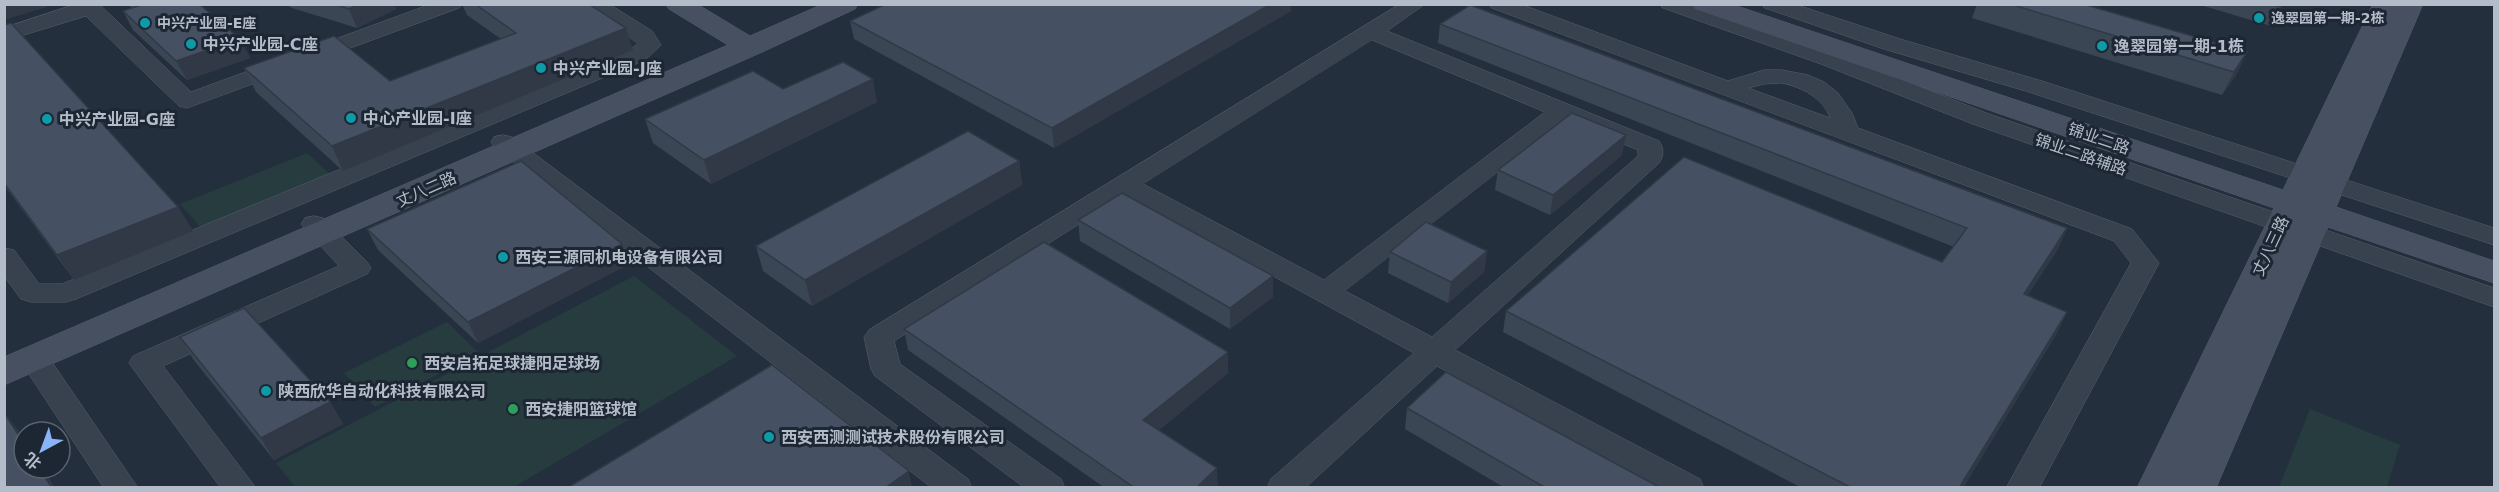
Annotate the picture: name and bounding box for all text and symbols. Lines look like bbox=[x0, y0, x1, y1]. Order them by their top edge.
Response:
place label: 逸翠园第一期-2栋 bbox=[2271, 10, 2385, 26]
marker: 逸翠园第一期-2栋 bbox=[2252, 11, 2266, 25]
place label: 中兴产业园-E座 bbox=[157, 15, 256, 31]
marker: 中兴产业园-E座 bbox=[138, 16, 152, 30]
place label: 中兴产业园-C座 bbox=[203, 35, 317, 54]
marker: 中兴产业园-C座 bbox=[184, 37, 198, 51]
place label: 逸翠园第一期-1栋 bbox=[2114, 37, 2244, 56]
marker: 逸翠园第一期-1栋 bbox=[2095, 39, 2109, 53]
place label: 中兴产业园-J座 bbox=[553, 59, 662, 78]
marker: 中兴产业园-J座 bbox=[534, 61, 548, 75]
place label: 中心产业园-I座 bbox=[363, 109, 472, 128]
place label: 中兴产业园-G座 bbox=[59, 110, 175, 129]
marker: 中心产业园-I座 bbox=[344, 111, 358, 125]
marker: 中兴产业园-G座 bbox=[40, 112, 54, 126]
street label: 锦业二路 bbox=[2065, 119, 2132, 158]
street label: 锦业二路辅路 bbox=[2032, 130, 2129, 179]
street label: 丈八二路 bbox=[393, 168, 459, 211]
street label: 丈八三路 bbox=[2248, 213, 2293, 279]
place label: 西安三源同机电设备有限公司 bbox=[515, 248, 723, 267]
marker: 西安三源同机电设备有限公司 bbox=[496, 250, 510, 264]
place label: 西安启拓足球捷阳足球场 bbox=[424, 354, 600, 373]
marker: 西安启拓足球捷阳足球场 bbox=[405, 356, 419, 370]
place label: 陕西欣华自动化科技有限公司 bbox=[278, 382, 486, 401]
marker: 陕西欣华自动化科技有限公司 bbox=[259, 384, 273, 398]
place label: 西安捷阳篮球馆 bbox=[525, 400, 637, 419]
marker: 西安捷阳篮球馆 bbox=[506, 402, 520, 416]
north arrow bbox=[12, 420, 72, 480]
place label: 西安西测测试技术股份有限公司 bbox=[781, 428, 1005, 447]
marker: 西安西测测试技术股份有限公司 bbox=[762, 430, 776, 444]
text: 北 bbox=[20, 449, 45, 473]

